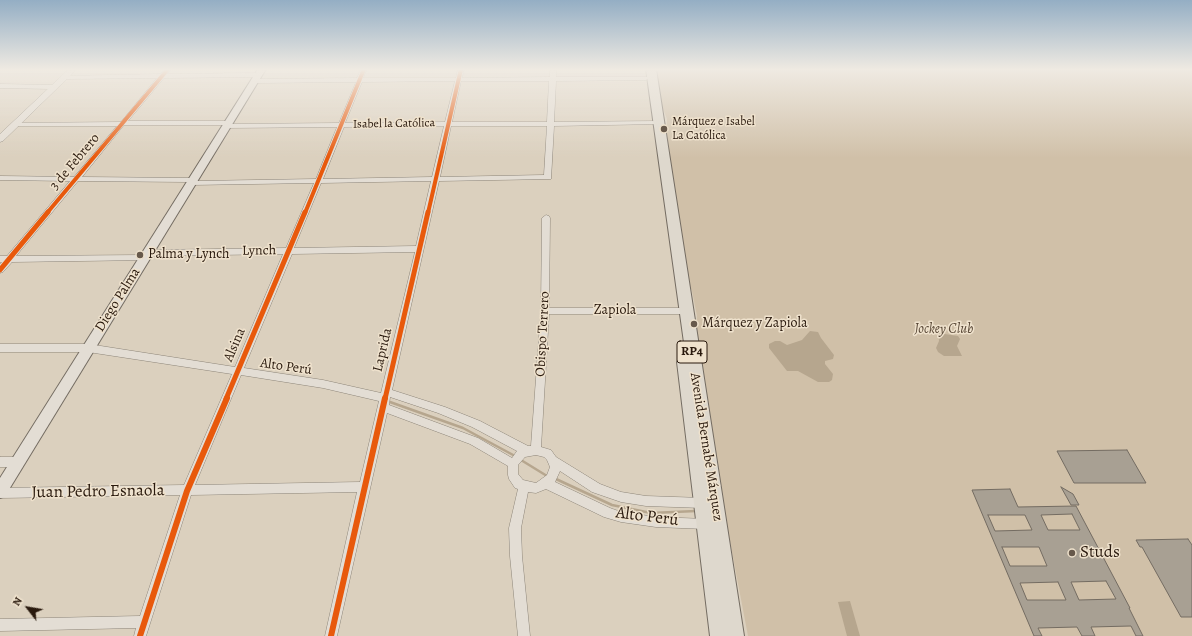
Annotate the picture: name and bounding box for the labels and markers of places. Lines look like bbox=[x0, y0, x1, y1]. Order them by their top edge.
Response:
place label: Márquez e Isabel La Católica bbox=[672, 115, 755, 143]
marker: Márquez e Isabel La Católica bbox=[659, 124, 669, 134]
place label: Palma y Lynch bbox=[148, 247, 230, 263]
marker: Palma y Lynch bbox=[135, 250, 145, 260]
place label: Márquez y Zapiola bbox=[702, 316, 807, 332]
marker: Márquez y Zapiola bbox=[689, 319, 699, 329]
place label: Studs bbox=[1080, 543, 1120, 563]
marker: Studs bbox=[1067, 548, 1077, 558]

